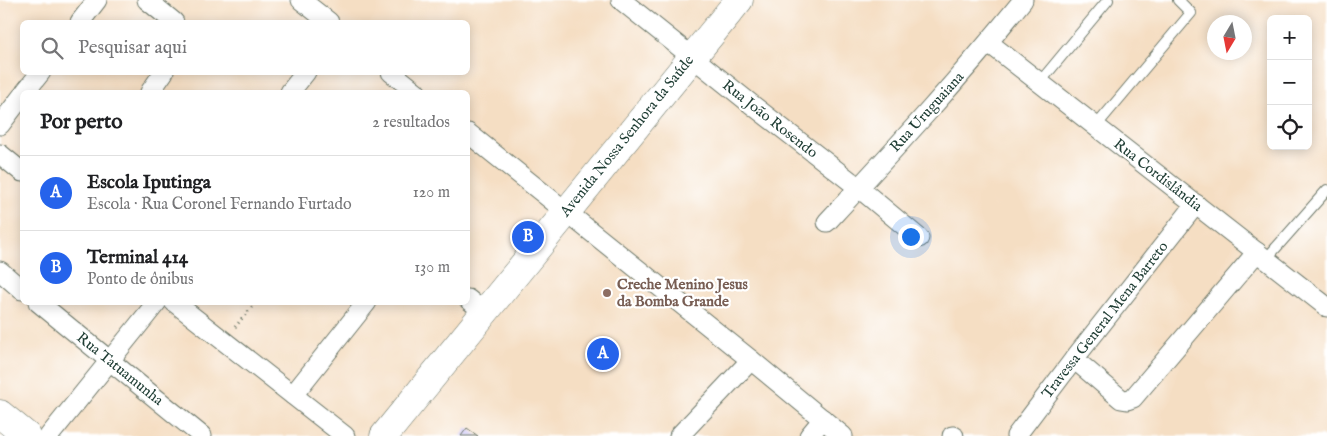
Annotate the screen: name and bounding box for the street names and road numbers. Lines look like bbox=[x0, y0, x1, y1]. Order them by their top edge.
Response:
street label: Avenida Nossa Senhora da Saúde bbox=[555, 51, 698, 221]
street label: Rua Uruguaiana bbox=[886, 67, 968, 156]
street label: Rua João Rosendo bbox=[718, 76, 822, 162]
street label: Rua Cordislândia bbox=[1110, 134, 1207, 216]
street label: Travessa General Mena Barreto bbox=[1038, 238, 1172, 402]
street label: Rua Tatuamunha bbox=[73, 328, 168, 410]

